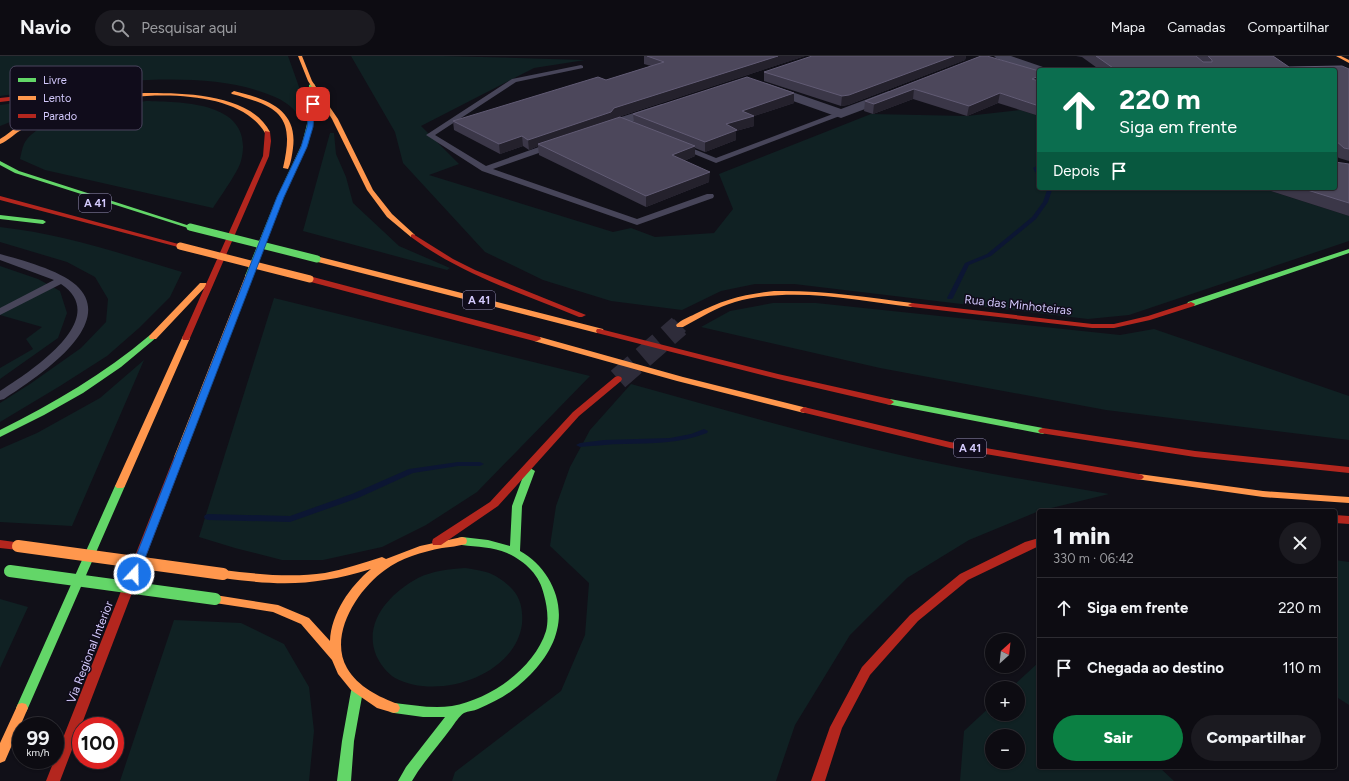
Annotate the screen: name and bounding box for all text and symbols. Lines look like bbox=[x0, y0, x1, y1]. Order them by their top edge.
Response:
search box bbox=[95, 10, 375, 46]
text: Navio bbox=[20, 16, 71, 39]
icon: search bbox=[109, 17, 131, 39]
text: Pesquisar aqui bbox=[141, 19, 237, 37]
text: Mapa bbox=[1111, 19, 1145, 36]
text: Camadas bbox=[1167, 19, 1225, 36]
text: Compartilhar bbox=[1247, 19, 1329, 36]
legend bbox=[10, 66, 142, 130]
text: Livre bbox=[43, 74, 67, 87]
text: 220 m bbox=[1119, 82, 1201, 116]
icon: ahead bbox=[1053, 84, 1105, 136]
pin bbox=[296, 87, 330, 121]
text: Lento bbox=[43, 92, 71, 105]
icon: arrive bbox=[302, 93, 324, 115]
text: Parado bbox=[43, 110, 77, 123]
text: Siga em frente bbox=[1119, 116, 1237, 138]
icon: arrive bbox=[1108, 160, 1130, 182]
text: Depois bbox=[1053, 162, 1100, 180]
road number: A 41 bbox=[79, 194, 111, 212]
road number: A 41 bbox=[463, 291, 495, 309]
street label: Rua das Minhoteiras bbox=[964, 292, 1073, 318]
road number: A 41 bbox=[954, 439, 986, 457]
text: 1 min bbox=[1053, 521, 1110, 550]
button: close bbox=[1279, 522, 1321, 564]
text: 330 m · 06:42 bbox=[1053, 551, 1134, 566]
position arrow bbox=[113, 553, 155, 595]
icon: ahead bbox=[1053, 597, 1075, 619]
street label: Via Regional Interior bbox=[64, 599, 116, 705]
text: Siga em frente bbox=[1087, 599, 1188, 617]
text: 220 m bbox=[1278, 599, 1321, 617]
north arrow bbox=[985, 633, 1025, 673]
map controls bbox=[985, 633, 1025, 769]
icon: arrive bbox=[1053, 657, 1075, 679]
text: Chegada ao destino bbox=[1087, 659, 1224, 677]
text: 110 m bbox=[1283, 659, 1321, 677]
button: + bbox=[985, 681, 1025, 721]
button: Sair bbox=[1053, 715, 1183, 761]
button: Compartilhar bbox=[1191, 715, 1321, 761]
speed limit sign: 100 bbox=[72, 717, 124, 769]
text: 99 bbox=[26, 726, 50, 750]
button: − bbox=[985, 729, 1025, 769]
text: km/h bbox=[27, 746, 49, 759]

